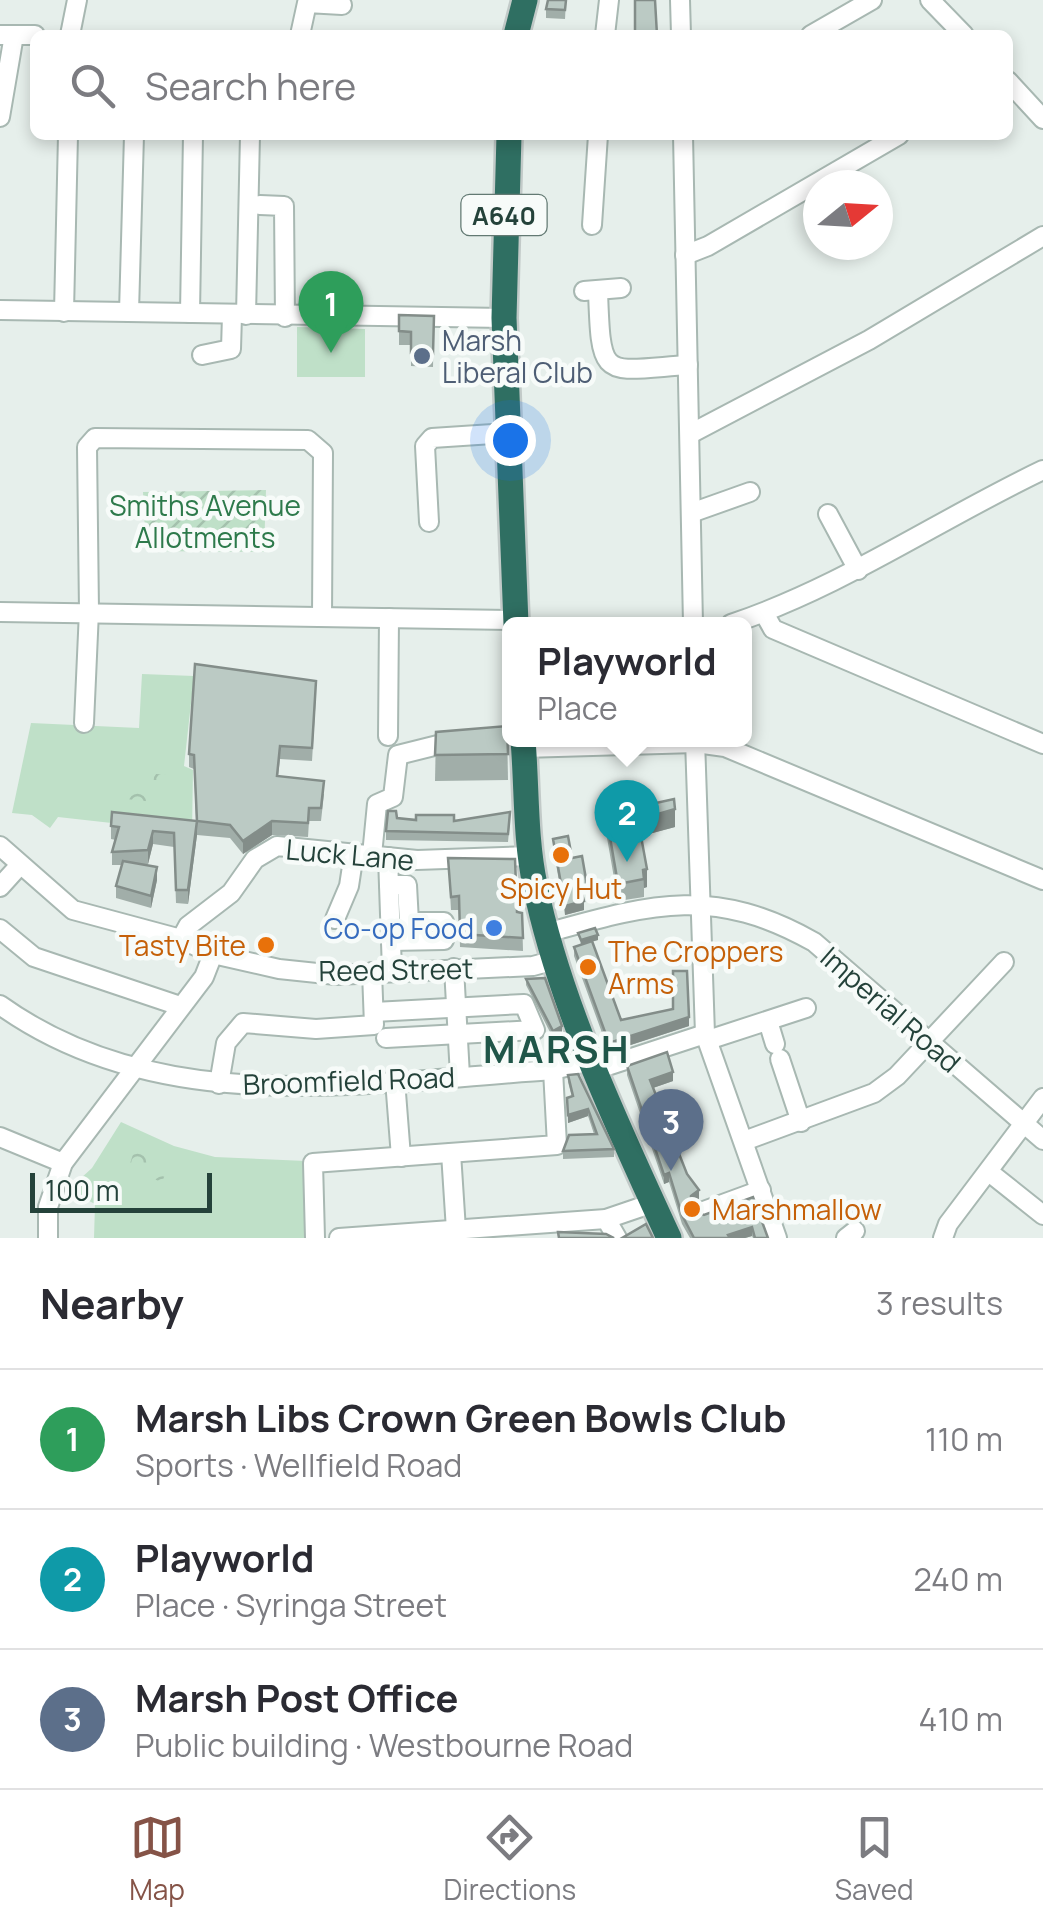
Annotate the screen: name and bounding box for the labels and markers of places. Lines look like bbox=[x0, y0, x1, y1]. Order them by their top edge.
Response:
pin: 1 bbox=[298, 270, 364, 353]
place label: Marsh Liberal Club bbox=[442, 321, 593, 391]
marker: Marsh Liberal Club bbox=[411, 345, 433, 367]
pin: 2 bbox=[594, 780, 660, 862]
marker: Spicy Hut bbox=[550, 844, 572, 866]
place label: Spicy Hut bbox=[500, 869, 622, 907]
place label: Co-op Food bbox=[324, 909, 474, 947]
marker: Co-op Food bbox=[483, 917, 505, 939]
place label: Tasty Bite bbox=[119, 926, 246, 964]
place label: The Croppers Arms bbox=[608, 932, 783, 1002]
marker: Tasty Bite bbox=[255, 934, 277, 956]
marker: The Croppers Arms bbox=[577, 956, 599, 978]
pin: 3 bbox=[638, 1088, 704, 1171]
place label: Marshmallow bbox=[712, 1190, 882, 1228]
marker: Marshmallow bbox=[681, 1198, 703, 1220]

